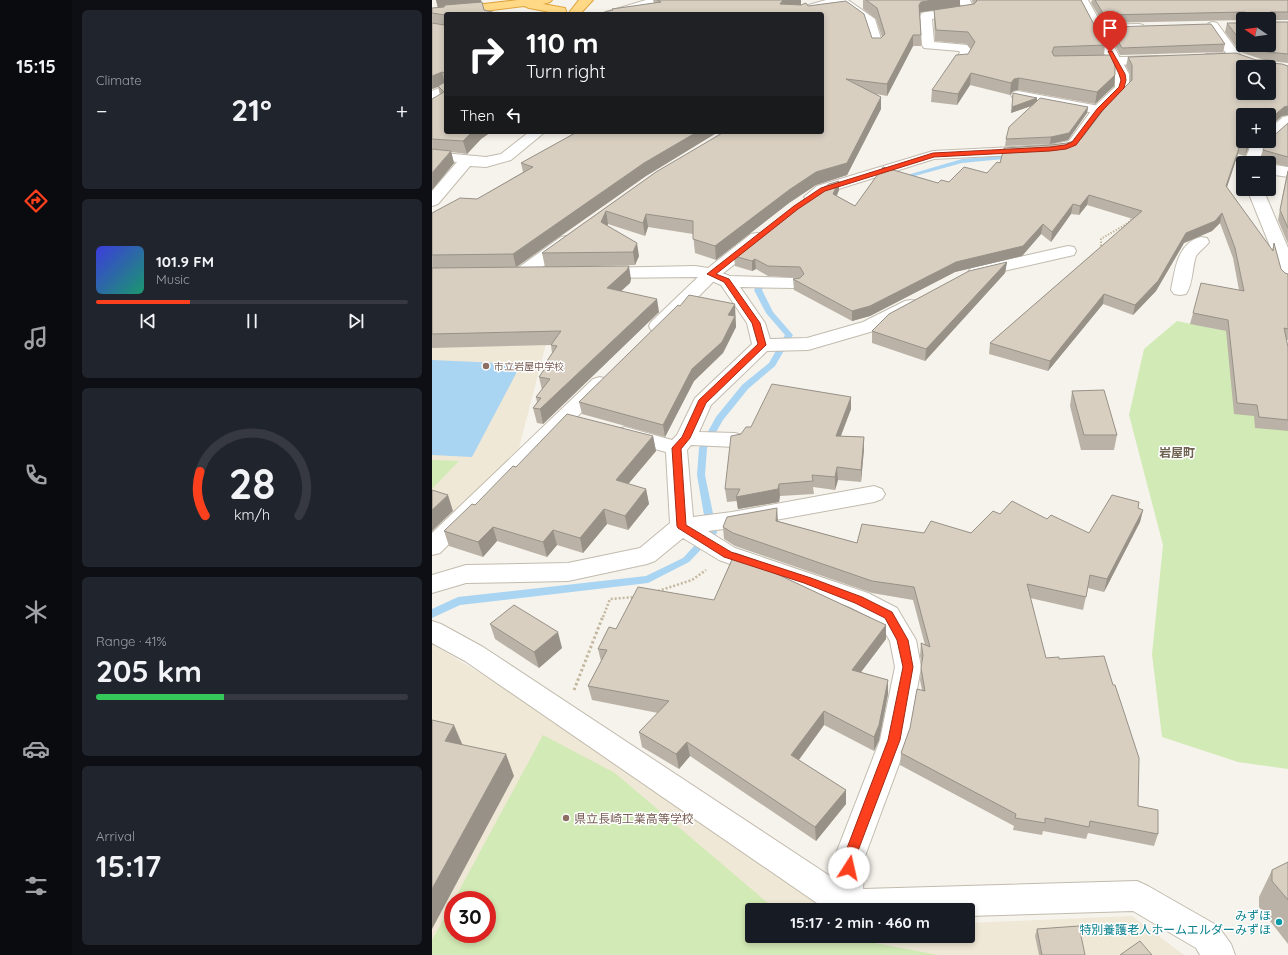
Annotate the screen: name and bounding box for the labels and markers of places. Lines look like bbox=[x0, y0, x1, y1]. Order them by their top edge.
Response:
pin bbox=[1093, 11, 1127, 52]
place label: 市立岩屋中学校 bbox=[494, 360, 564, 373]
marker: 市立岩屋中学校 bbox=[481, 361, 491, 371]
place label: 県立長崎工業高等学校 bbox=[574, 811, 694, 826]
marker: 県立長崎工業高等学校 bbox=[561, 813, 571, 823]
place label: みずほ 特別養護老人ホームエルダーみずほ bbox=[1079, 908, 1271, 937]
marker: みずほ 特別養護老人ホームエルダーみずほ bbox=[1274, 917, 1284, 927]

